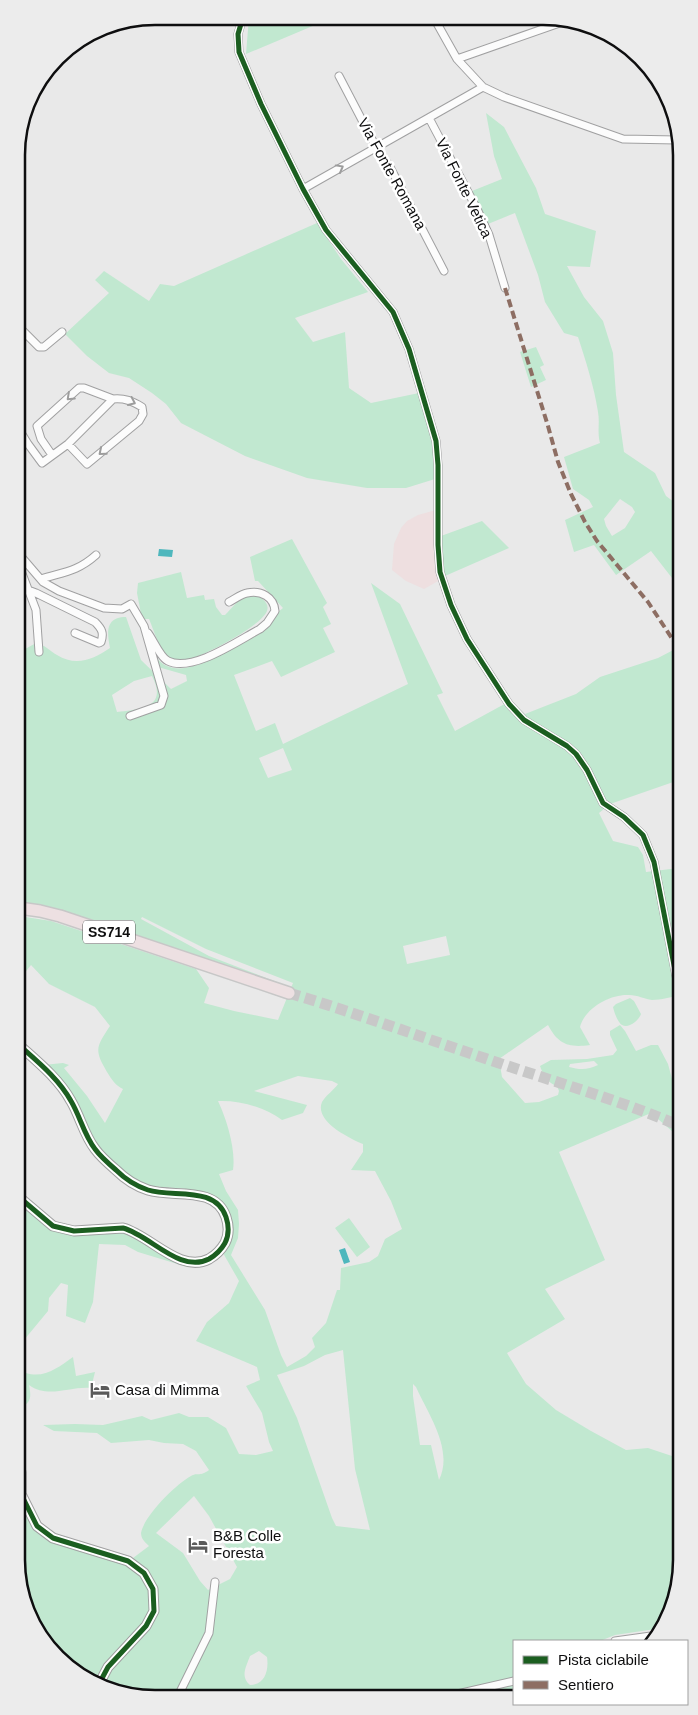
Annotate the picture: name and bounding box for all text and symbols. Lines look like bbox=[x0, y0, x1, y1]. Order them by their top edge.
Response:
street label: Via Fonte Romana bbox=[355, 115, 430, 233]
street label: Via Fonte Vetica bbox=[433, 135, 496, 241]
one-way arrow bbox=[334, 164, 343, 174]
one-way arrow bbox=[66, 391, 75, 400]
one-way arrow bbox=[127, 396, 136, 406]
one-way arrow bbox=[99, 446, 108, 454]
road number: SS714 bbox=[83, 920, 135, 944]
hotel icon: Casa di Mimma bbox=[89, 1379, 111, 1401]
place label: Casa di Mimma bbox=[115, 1381, 220, 1398]
place label: B&B Colle Foresta bbox=[213, 1527, 281, 1561]
hotel icon: B&B Colle Foresta bbox=[187, 1534, 209, 1556]
legend bbox=[513, 1640, 688, 1705]
text: Pista ciclabile bbox=[558, 1651, 649, 1668]
text: Sentiero bbox=[558, 1676, 614, 1693]

